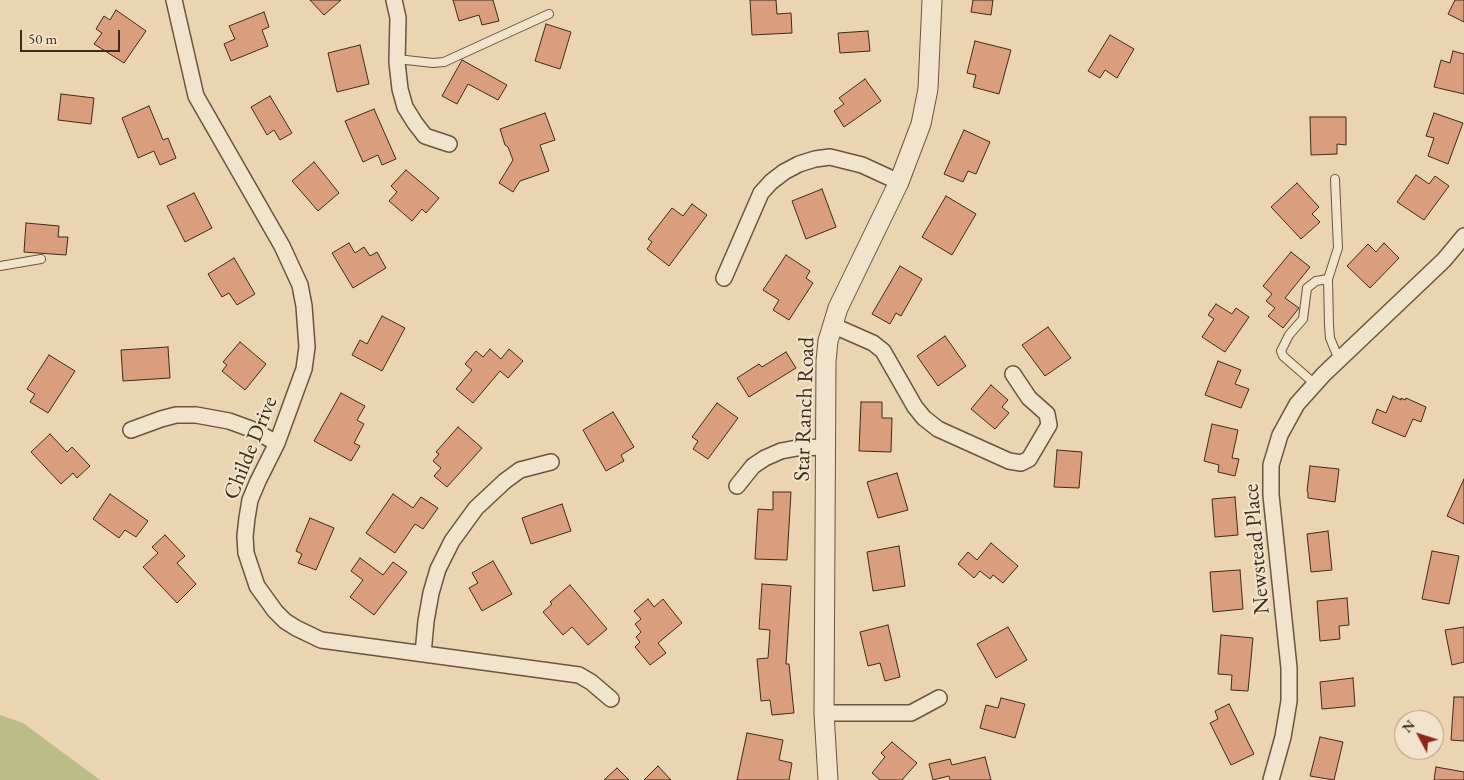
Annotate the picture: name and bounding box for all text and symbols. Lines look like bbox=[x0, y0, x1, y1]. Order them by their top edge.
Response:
scale bar bbox=[22, 20, 122, 52]
text: 50 m bbox=[28, 29, 57, 48]
street label: Star Ranch Road bbox=[789, 336, 821, 482]
street label: Childe Drive bbox=[218, 393, 284, 503]
street label: Newstead Place bbox=[1238, 482, 1276, 616]
north arrow bbox=[1394, 710, 1444, 760]
text: N bbox=[1398, 716, 1419, 736]

